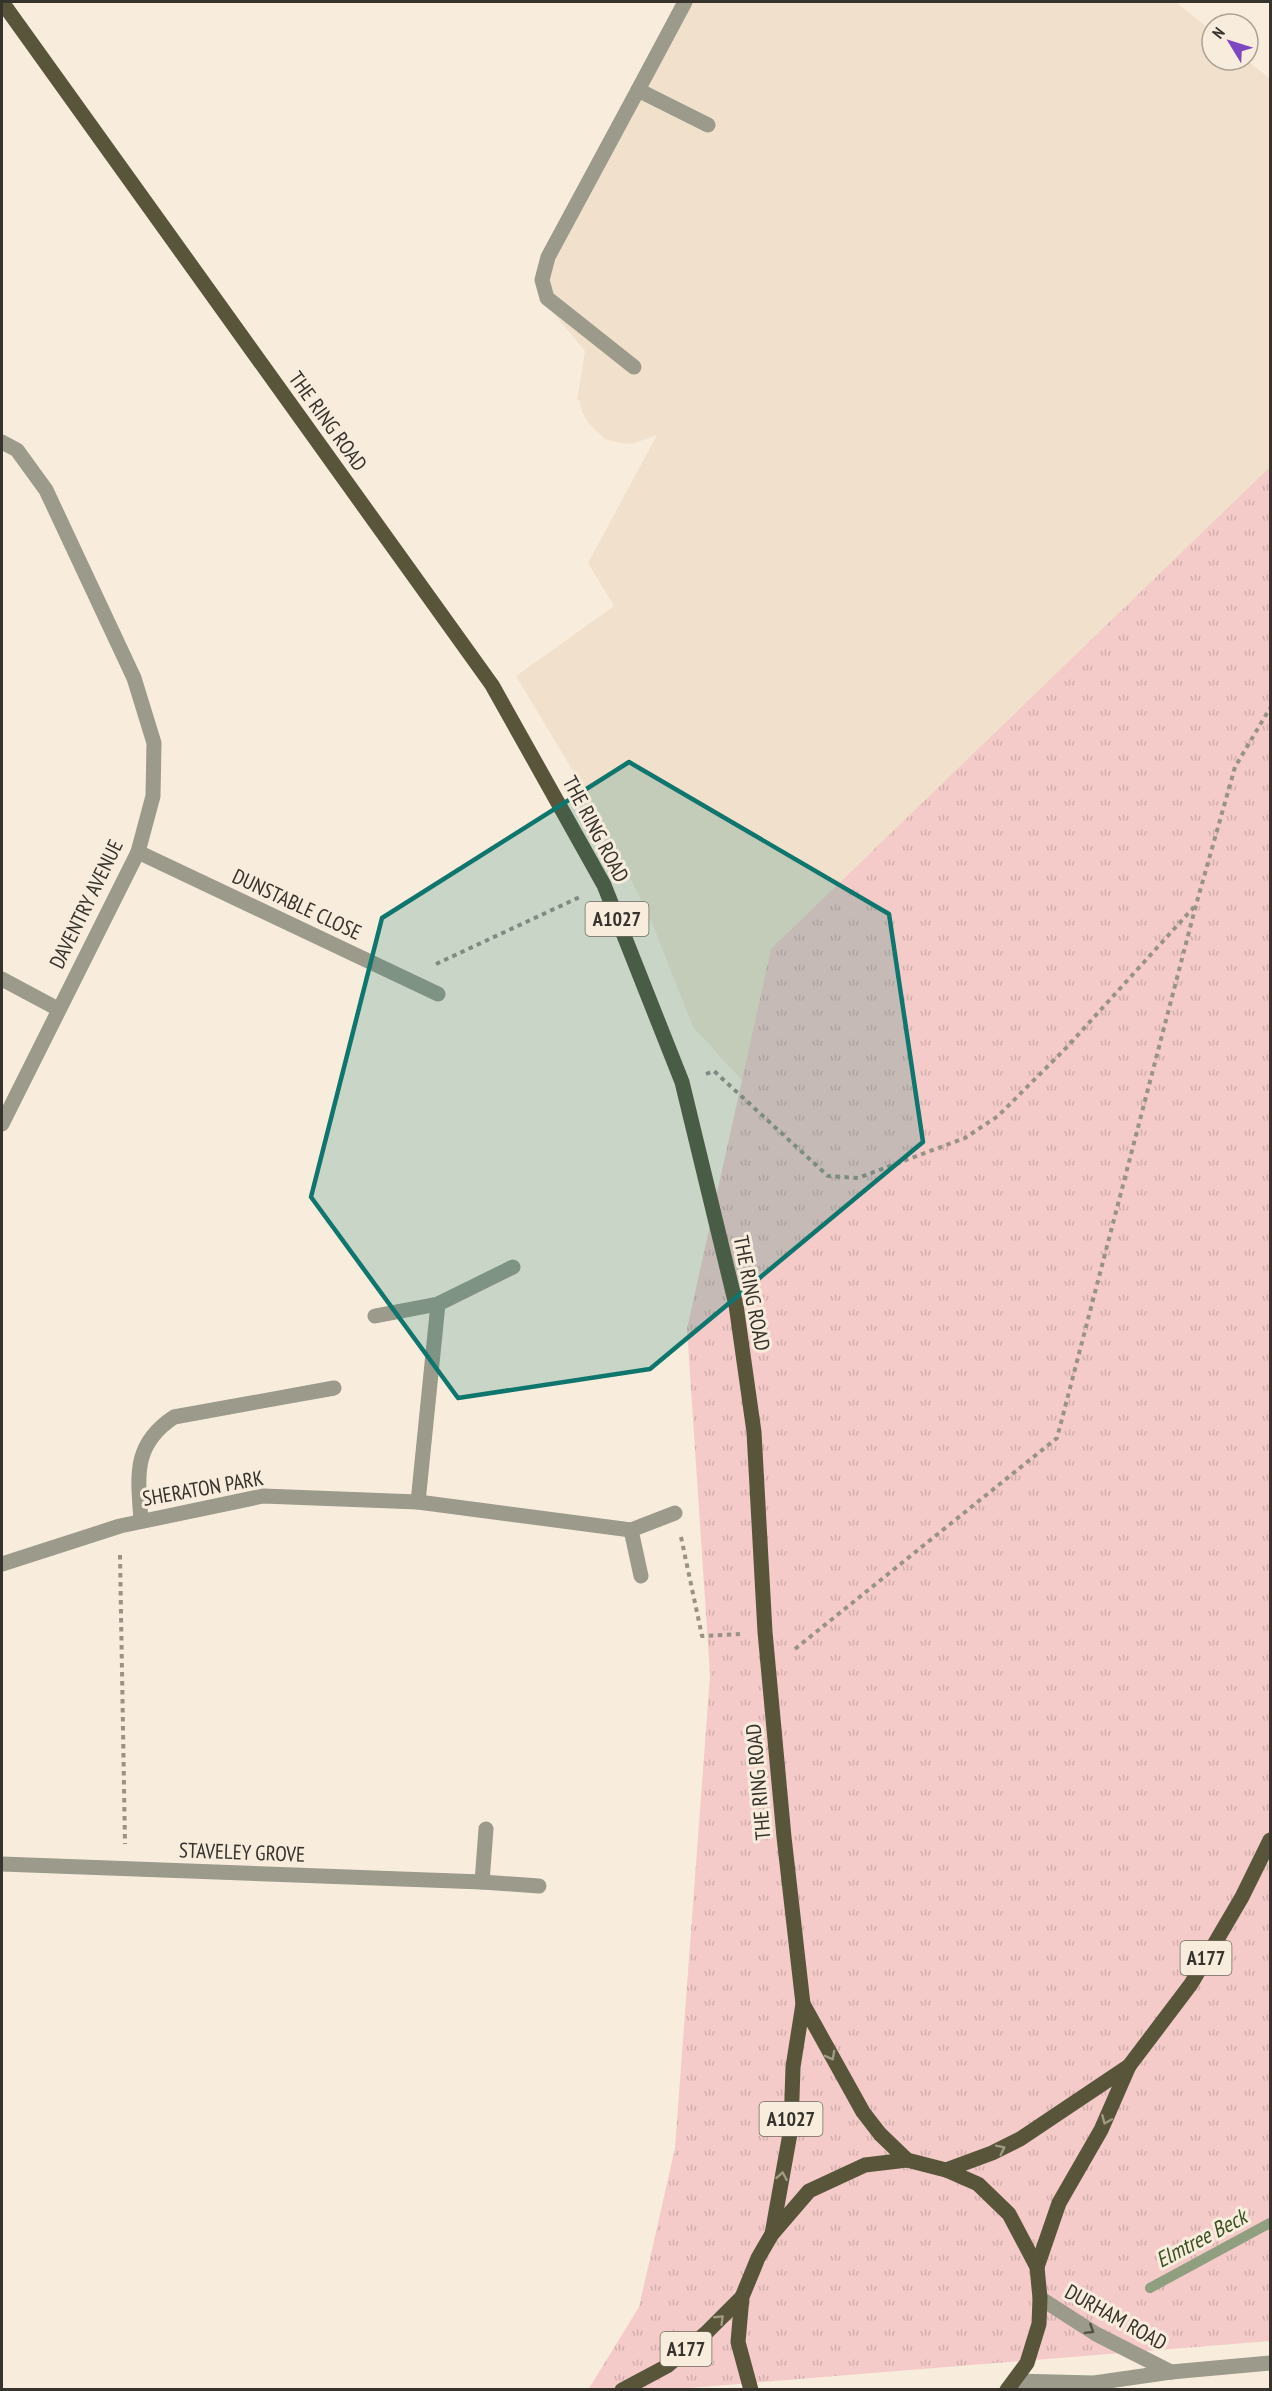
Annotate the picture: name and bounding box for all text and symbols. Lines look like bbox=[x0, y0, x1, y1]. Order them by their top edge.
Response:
north arrow bbox=[1200, 12, 1260, 72]
text: N bbox=[1208, 23, 1229, 42]
street label: THE RING ROAD bbox=[283, 366, 373, 476]
street label: THE RING ROAD bbox=[557, 771, 635, 887]
street label: DAVENTRY AVENUE bbox=[43, 835, 129, 973]
street label: DUNSTABLE CLOSE bbox=[228, 862, 366, 946]
road number: A1027 bbox=[586, 902, 648, 936]
street label: THE RING ROAD bbox=[728, 1233, 776, 1353]
street label: SHERATON PARK bbox=[140, 1464, 266, 1512]
street label: THE RING ROAD bbox=[739, 1723, 777, 1841]
street label: STAVELEY GROVE bbox=[179, 1836, 305, 1868]
road number: A177 bbox=[1180, 1941, 1232, 1975]
one-way arrow bbox=[824, 2049, 835, 2060]
road number: A1027 bbox=[760, 2102, 822, 2136]
one-way arrow bbox=[1101, 2114, 1113, 2125]
one-way arrow bbox=[994, 2144, 1005, 2156]
one-way arrow bbox=[775, 2171, 788, 2181]
water label: Elmtree Beck bbox=[1151, 2201, 1254, 2274]
street label: DURHAM ROAD bbox=[1060, 2278, 1172, 2356]
one-way arrow bbox=[713, 2315, 724, 2326]
one-way arrow bbox=[1083, 2322, 1094, 2333]
road number: A177 bbox=[660, 2332, 712, 2366]

